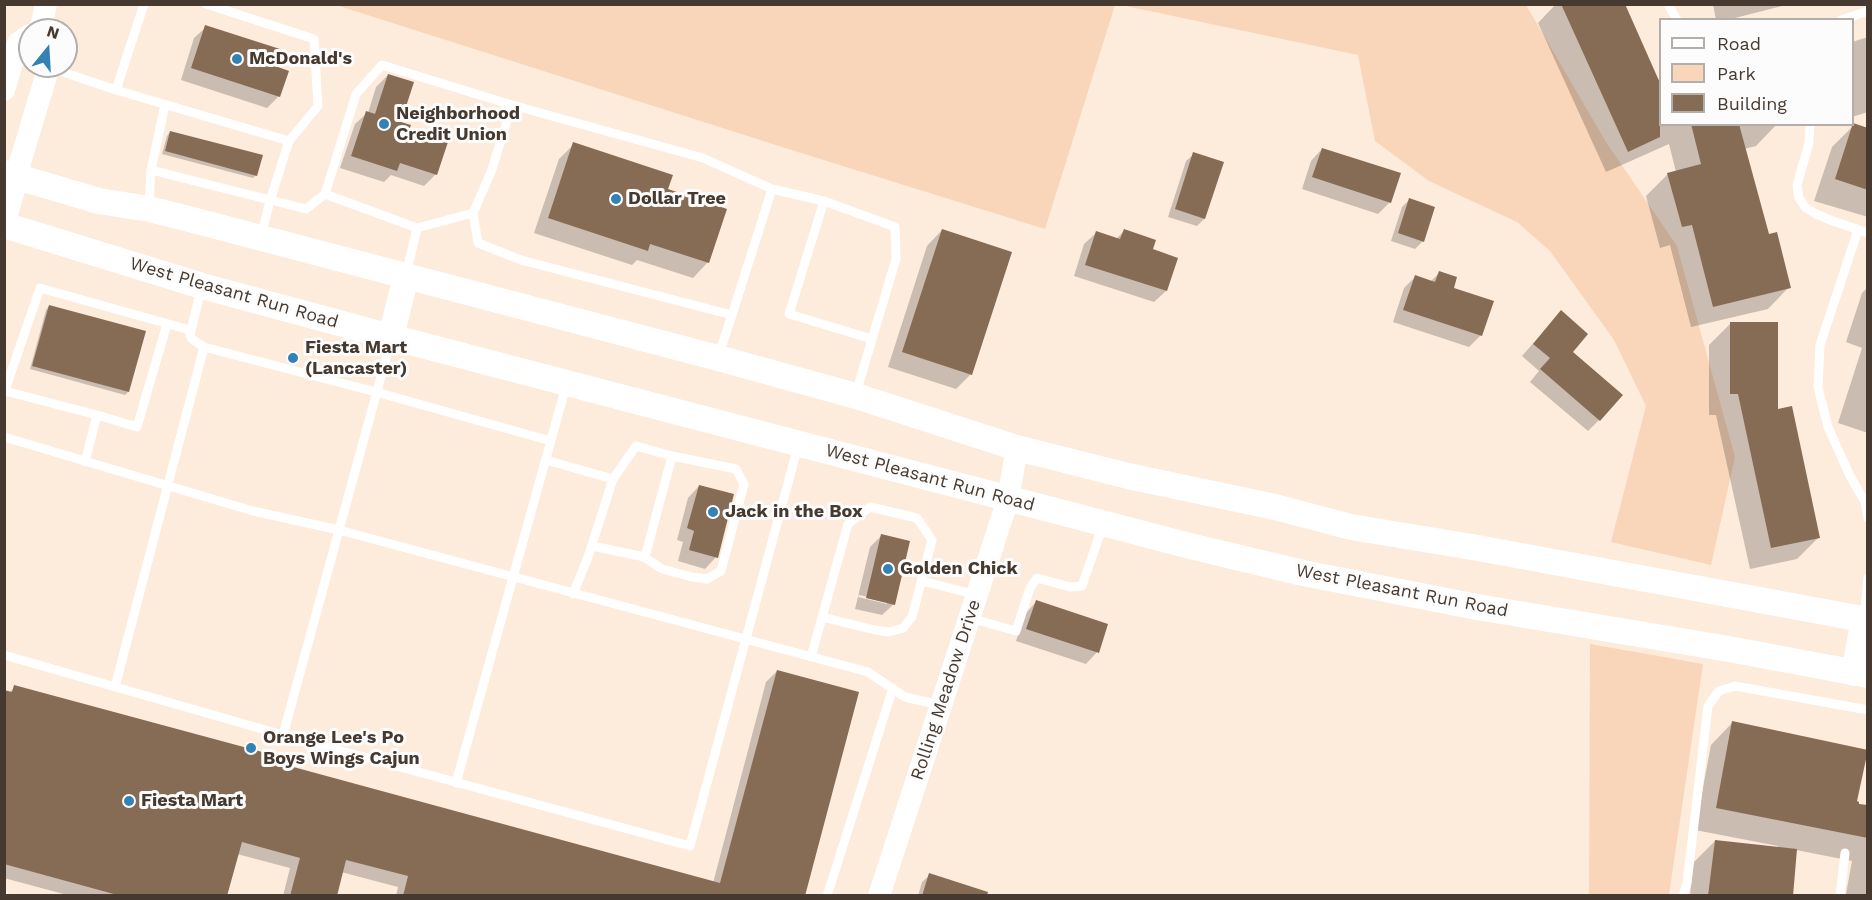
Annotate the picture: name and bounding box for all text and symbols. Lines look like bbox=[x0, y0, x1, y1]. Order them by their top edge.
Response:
north arrow bbox=[18, 18, 78, 78]
legend bbox=[1659, 18, 1854, 126]
text: N bbox=[45, 21, 62, 43]
text: Road bbox=[1717, 33, 1761, 54]
place label: McDonald's bbox=[249, 48, 352, 70]
marker: McDonald's bbox=[230, 52, 244, 66]
text: Park bbox=[1717, 63, 1756, 84]
text: Building bbox=[1717, 93, 1787, 114]
place label: Neighborhood Credit Union bbox=[396, 103, 520, 146]
marker: Neighborhood Credit Union bbox=[377, 117, 391, 131]
place label: Dollar Tree bbox=[628, 188, 726, 210]
marker: Dollar Tree bbox=[609, 192, 623, 206]
street label: West Pleasant Run Road bbox=[127, 253, 341, 333]
place label: Fiesta Mart (Lancaster) bbox=[305, 337, 407, 380]
marker: Fiesta Mart (Lancaster) bbox=[286, 351, 300, 365]
street label: West Pleasant Run Road bbox=[823, 440, 1037, 516]
place label: Jack in the Box bbox=[725, 501, 862, 523]
marker: Jack in the Box bbox=[706, 505, 720, 519]
place label: Golden Chick bbox=[900, 558, 1018, 580]
street label: West Pleasant Run Road bbox=[1294, 560, 1510, 622]
marker: Golden Chick bbox=[881, 562, 895, 576]
street label: Rolling Meadow Drive bbox=[907, 597, 985, 783]
place label: Orange Lee's Po Boys Wings Cajun bbox=[263, 727, 420, 770]
marker: Orange Lee's Po Boys Wings Cajun bbox=[244, 741, 258, 755]
place label: Fiesta Mart bbox=[141, 790, 243, 812]
marker: Fiesta Mart bbox=[122, 794, 136, 808]

